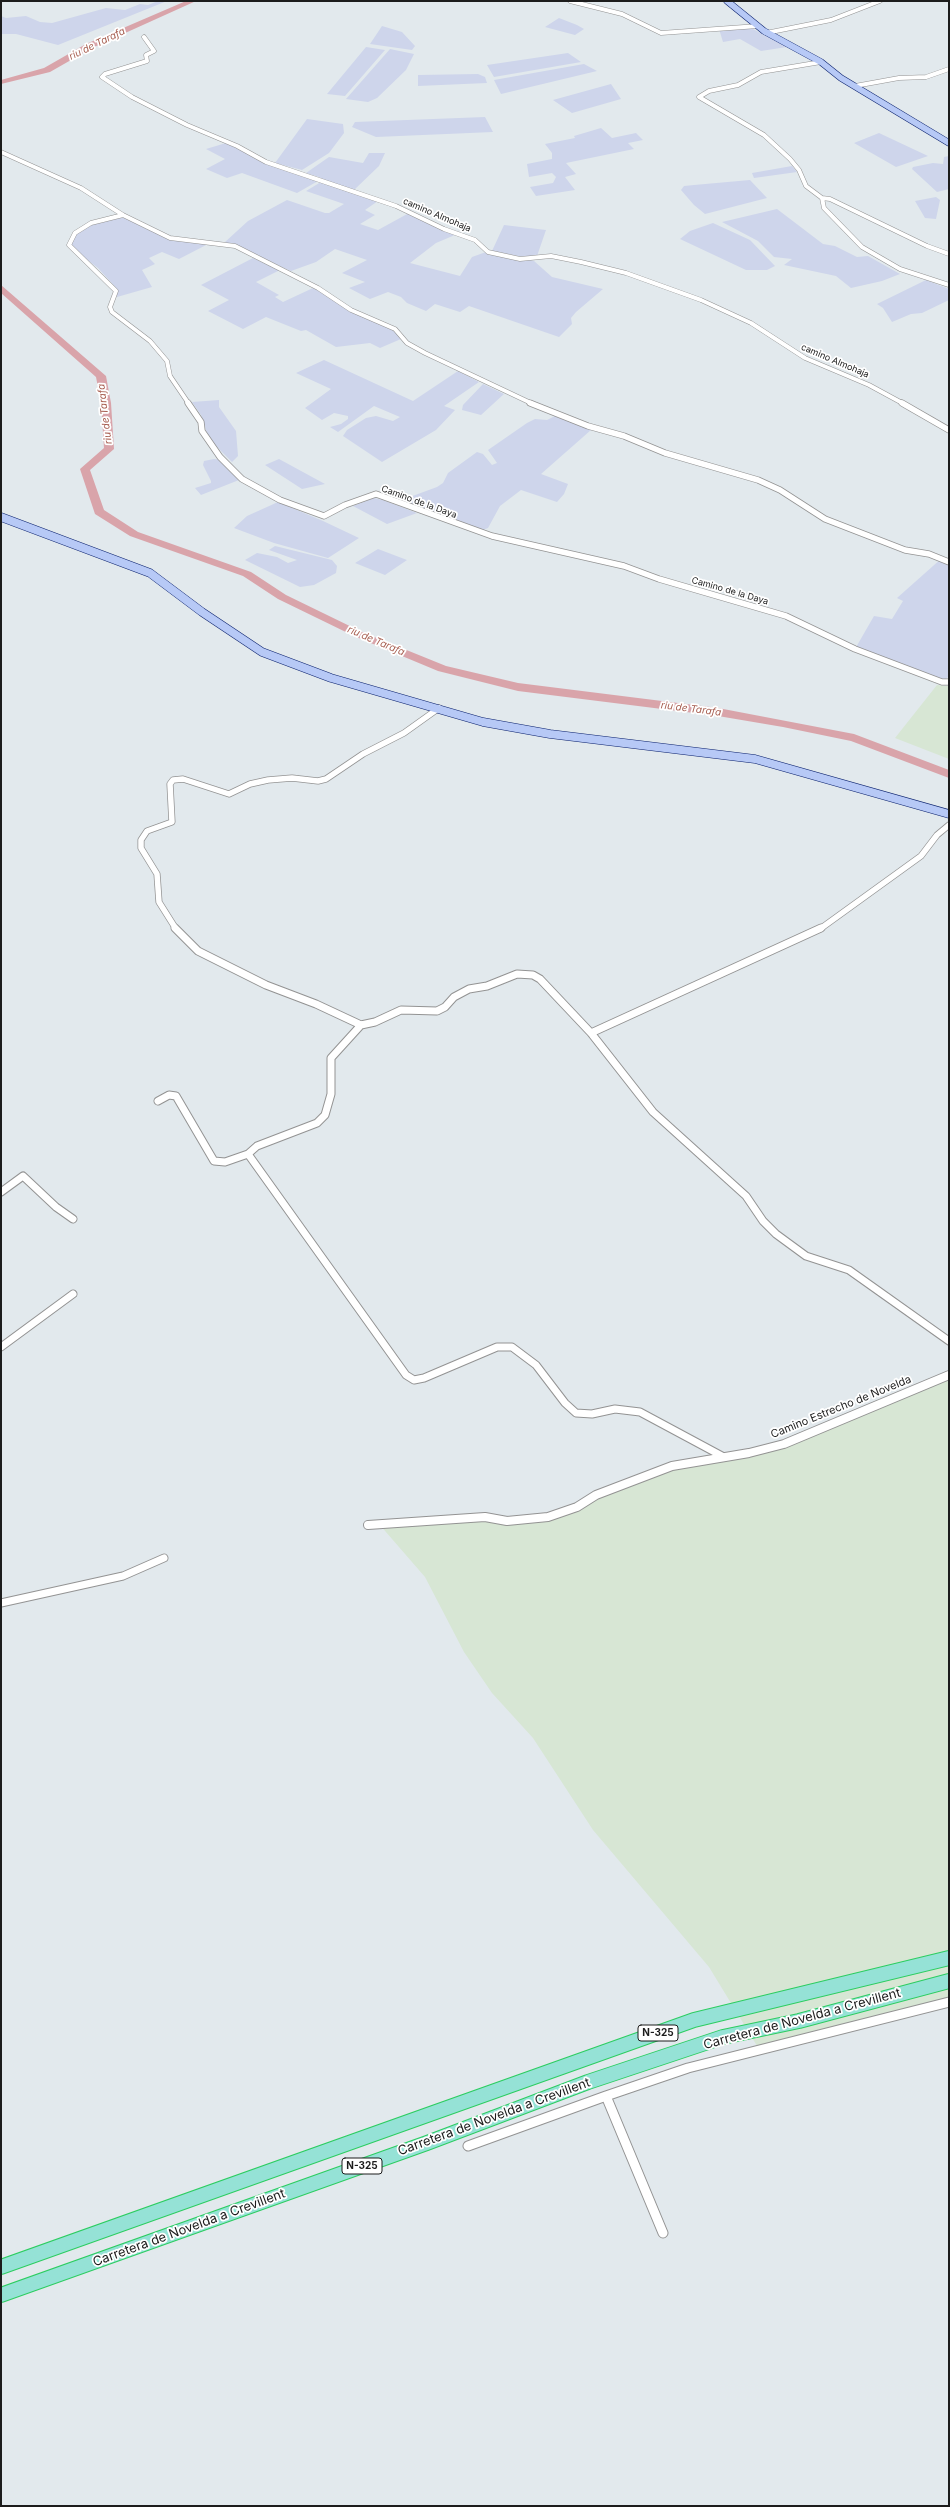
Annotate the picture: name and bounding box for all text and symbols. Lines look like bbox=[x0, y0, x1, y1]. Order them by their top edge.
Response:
water label: riu de Tarafa bbox=[67, 25, 127, 63]
street label: camino Almohaja bbox=[401, 196, 473, 234]
street label: camino Almohaja bbox=[799, 342, 871, 380]
water label: riu de Tarafa bbox=[95, 383, 115, 445]
street label: Camino de la Daya bbox=[380, 483, 458, 521]
street label: Camino de la Daya bbox=[690, 575, 770, 607]
water label: riu de Tarafa bbox=[346, 624, 406, 658]
water label: riu de Tarafa bbox=[660, 699, 722, 719]
street label: Camino Estrecho de Novelda bbox=[769, 1373, 913, 1441]
street label: Carretera de Novelda a Crevillent bbox=[702, 1985, 902, 2053]
road number: N-325 bbox=[638, 2025, 678, 2041]
street label: Carretera de Novelda a Crevillent bbox=[396, 2075, 592, 2159]
road number: N-325 bbox=[342, 2158, 382, 2174]
street label: Carretera de Novelda a Crevillent bbox=[91, 2186, 287, 2270]

